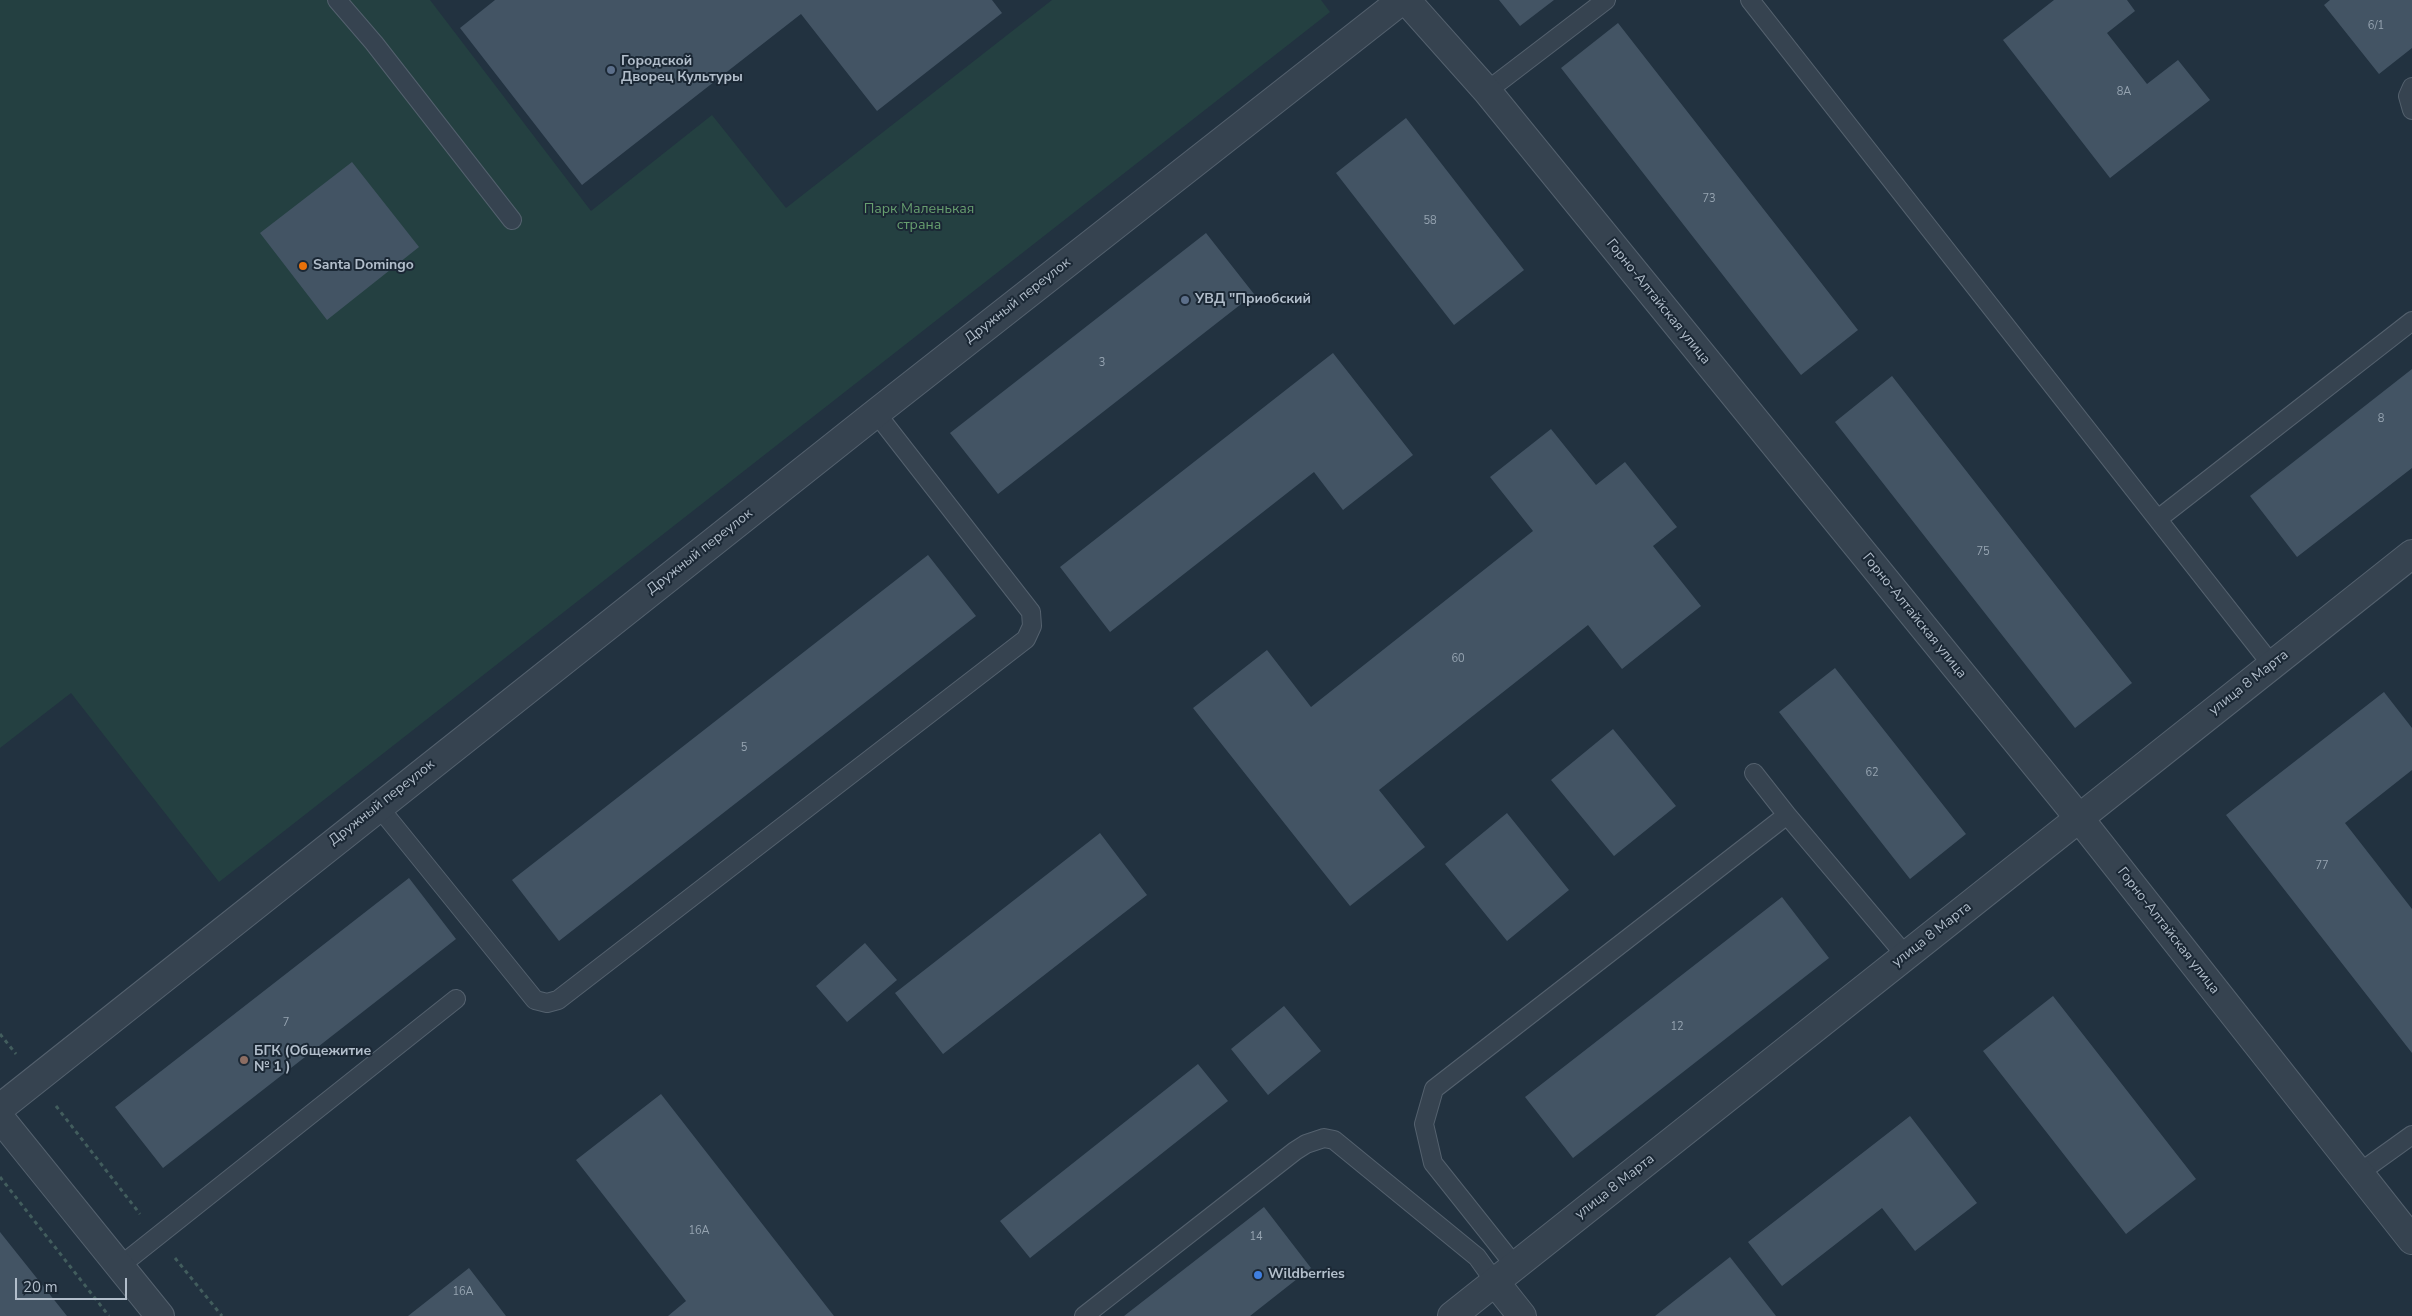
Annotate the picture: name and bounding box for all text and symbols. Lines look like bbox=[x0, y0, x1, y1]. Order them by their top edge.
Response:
house number: 6/1 bbox=[2368, 19, 2384, 33]
place label: Городской Дворец Культуры bbox=[621, 54, 743, 86]
marker: Городской Дворец Культуры bbox=[605, 64, 617, 76]
house number: 8А bbox=[2117, 85, 2131, 99]
house number: 73 bbox=[1702, 192, 1716, 206]
park label: Парк Маленькая страна bbox=[864, 202, 974, 234]
house number: 58 bbox=[1423, 214, 1437, 228]
street label: Горно-Алтайская улица bbox=[1602, 236, 1714, 368]
street label: Дружный переулок bbox=[962, 255, 1074, 347]
place label: Santa Domingo bbox=[313, 258, 414, 274]
marker: Santa Domingo bbox=[297, 260, 309, 272]
place label: УВД "Приобский bbox=[1195, 292, 1311, 308]
marker: УВД "Приобский bbox=[1179, 294, 1191, 306]
house number: 3 bbox=[1099, 356, 1105, 370]
house number: 8 bbox=[2378, 412, 2384, 426]
street label: Дружный переулок bbox=[644, 506, 756, 598]
house number: 75 bbox=[1976, 545, 1990, 559]
street label: Горно-Алтайская улица bbox=[1858, 550, 1970, 682]
street label: улица 8 Марта bbox=[2206, 647, 2292, 719]
house number: 60 bbox=[1451, 652, 1465, 666]
house number: 5 bbox=[741, 741, 747, 755]
street label: Дружный переулок bbox=[326, 757, 438, 849]
house number: 62 bbox=[1865, 766, 1879, 780]
house number: 77 bbox=[2315, 859, 2329, 873]
street label: Горно-Алтайская улица bbox=[2113, 864, 2223, 998]
street label: улица 8 Марта bbox=[1889, 899, 1975, 971]
house number: 7 bbox=[283, 1016, 289, 1030]
house number: 12 bbox=[1670, 1020, 1684, 1034]
place label: БГК (Общежитие № 1 ) bbox=[254, 1044, 371, 1076]
marker: БГК (Общежитие № 1 ) bbox=[238, 1054, 250, 1066]
street label: улица 8 Марта bbox=[1572, 1151, 1658, 1223]
house number: 16А bbox=[688, 1224, 710, 1238]
house number: 14 bbox=[1249, 1230, 1263, 1244]
place label: Wildberries bbox=[1268, 1267, 1345, 1283]
scale bar bbox=[18, 1268, 130, 1300]
marker: Wildberries bbox=[1252, 1269, 1264, 1281]
text: 20 m bbox=[23, 1277, 58, 1297]
house number: 16А bbox=[452, 1285, 474, 1299]

